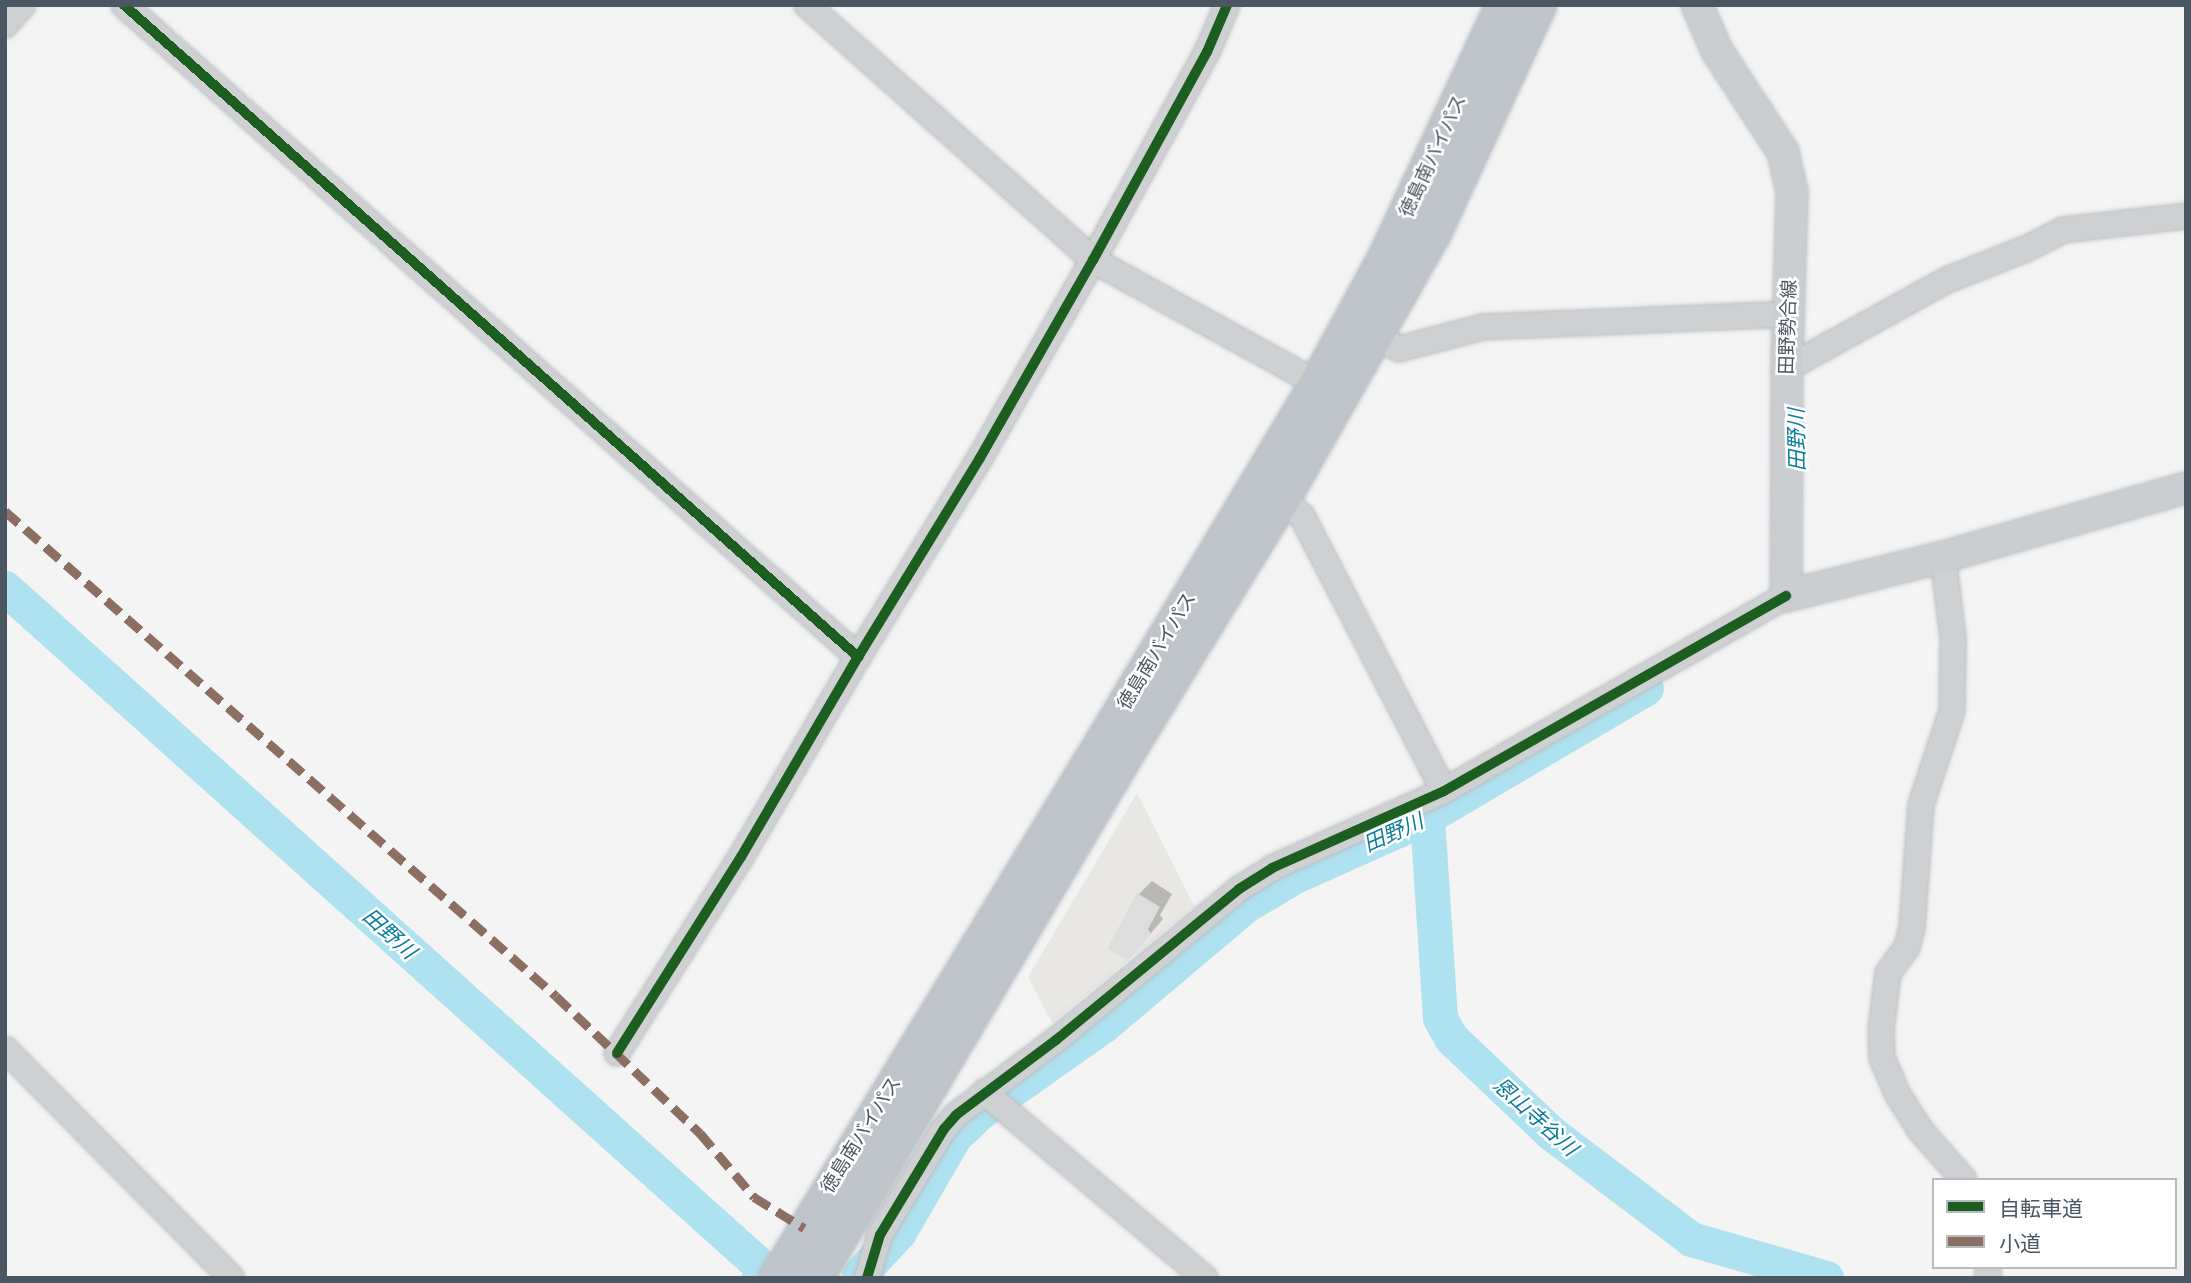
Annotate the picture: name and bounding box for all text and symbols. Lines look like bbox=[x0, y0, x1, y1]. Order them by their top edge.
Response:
street label: 徳島南バイパス bbox=[1395, 91, 1471, 221]
street label: 田野勢合線 bbox=[1775, 279, 1801, 375]
water label: 田野川 bbox=[1783, 408, 1809, 472]
street label: 徳島南バイパス bbox=[1113, 588, 1201, 714]
water label: 田野川 bbox=[1359, 808, 1427, 856]
water label: 田野川 bbox=[358, 903, 422, 963]
water label: 恩山寺谷川 bbox=[1489, 1072, 1583, 1160]
street label: 徳島南バイパス bbox=[816, 1073, 906, 1197]
legend bbox=[1932, 1178, 2177, 1269]
text: 自転車道 bbox=[1999, 1194, 2083, 1222]
text: 小道 bbox=[1999, 1229, 2041, 1257]

